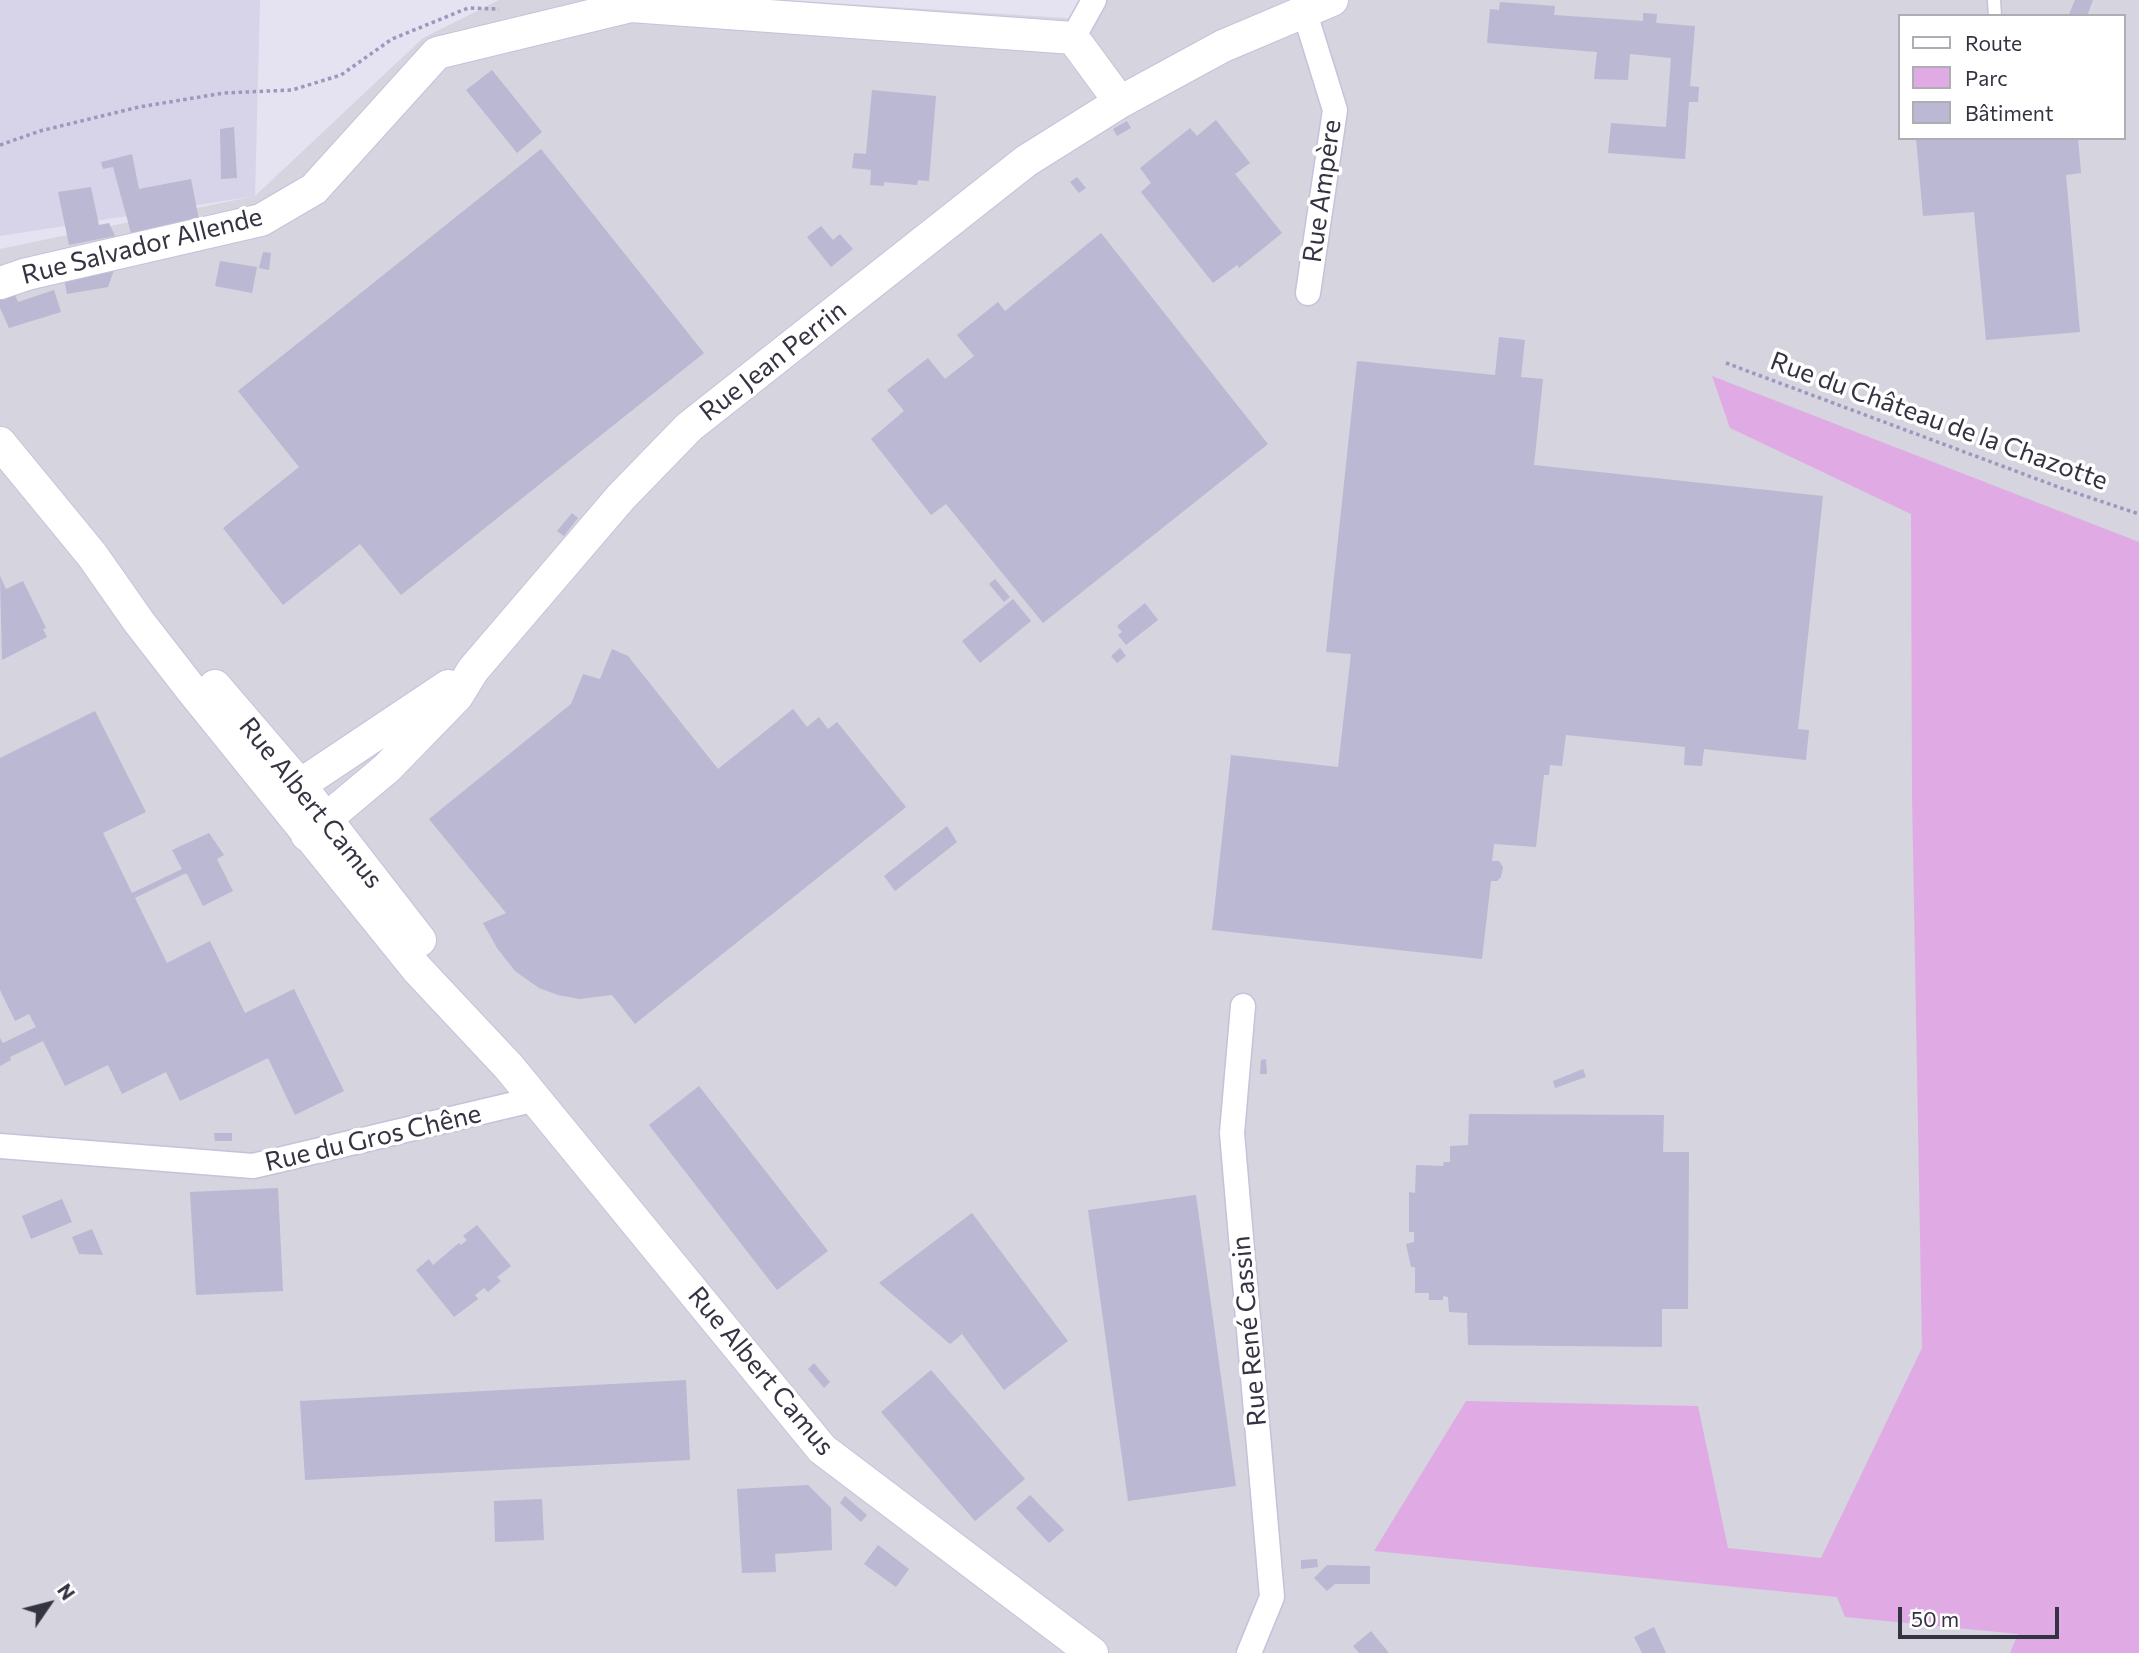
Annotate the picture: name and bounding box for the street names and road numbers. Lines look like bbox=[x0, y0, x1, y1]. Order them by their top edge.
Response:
street label: Rue Ampère bbox=[1297, 118, 1347, 264]
street label: Rue Salvador Allende bbox=[18, 201, 266, 291]
street label: Rue Jean Perrin bbox=[694, 294, 852, 428]
street label: Rue du Château de la Chazotte bbox=[1766, 345, 2112, 497]
street label: Rue Albert Camus bbox=[233, 711, 389, 895]
street label: Rue du Gros Chêne bbox=[262, 1098, 484, 1178]
street label: Rue René Cassin bbox=[1225, 1235, 1273, 1427]
street label: Rue Albert Camus bbox=[681, 1280, 841, 1462]

